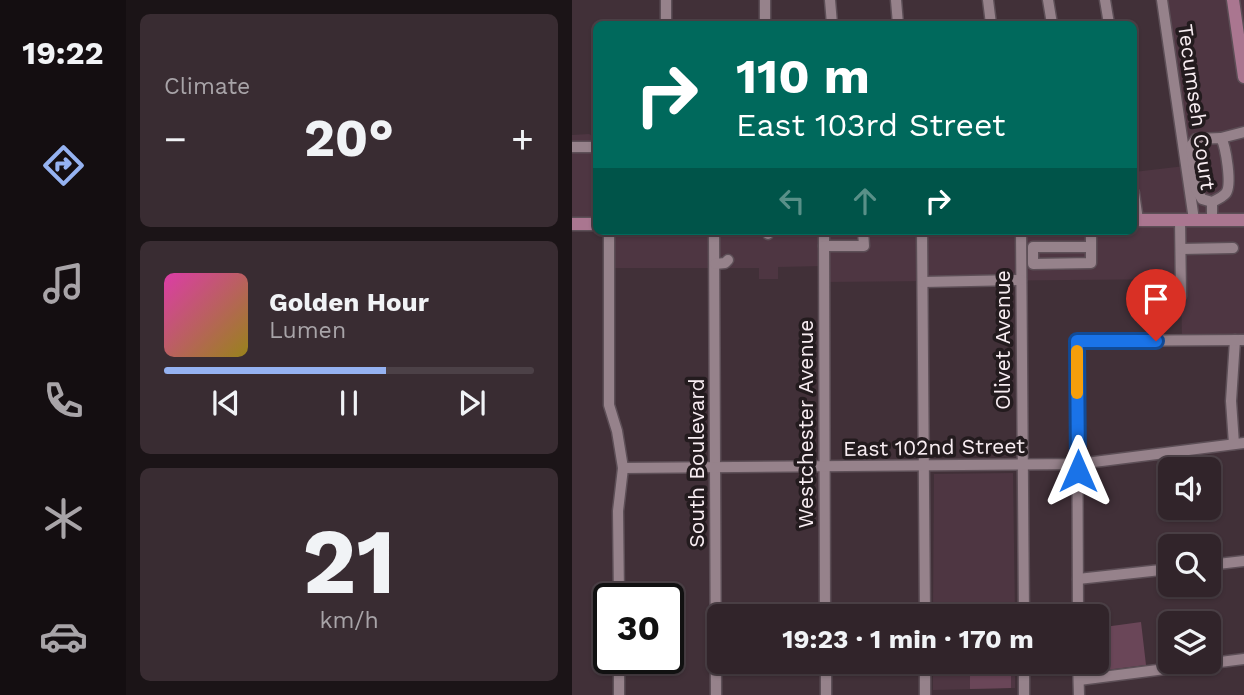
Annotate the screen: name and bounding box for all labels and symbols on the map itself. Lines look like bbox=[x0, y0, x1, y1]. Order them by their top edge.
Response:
street label: Tecumseh Court bbox=[1173, 22, 1221, 192]
pin bbox=[1126, 269, 1186, 341]
street label: Olivet Avenue bbox=[990, 270, 1015, 410]
street label: Westchester Avenue bbox=[793, 320, 818, 529]
street label: South Boulevard bbox=[684, 378, 709, 548]
street label: East 102nd Street bbox=[843, 433, 1025, 461]
position arrow bbox=[1041, 434, 1115, 508]
speed limit sign: 30 bbox=[593, 583, 684, 674]

